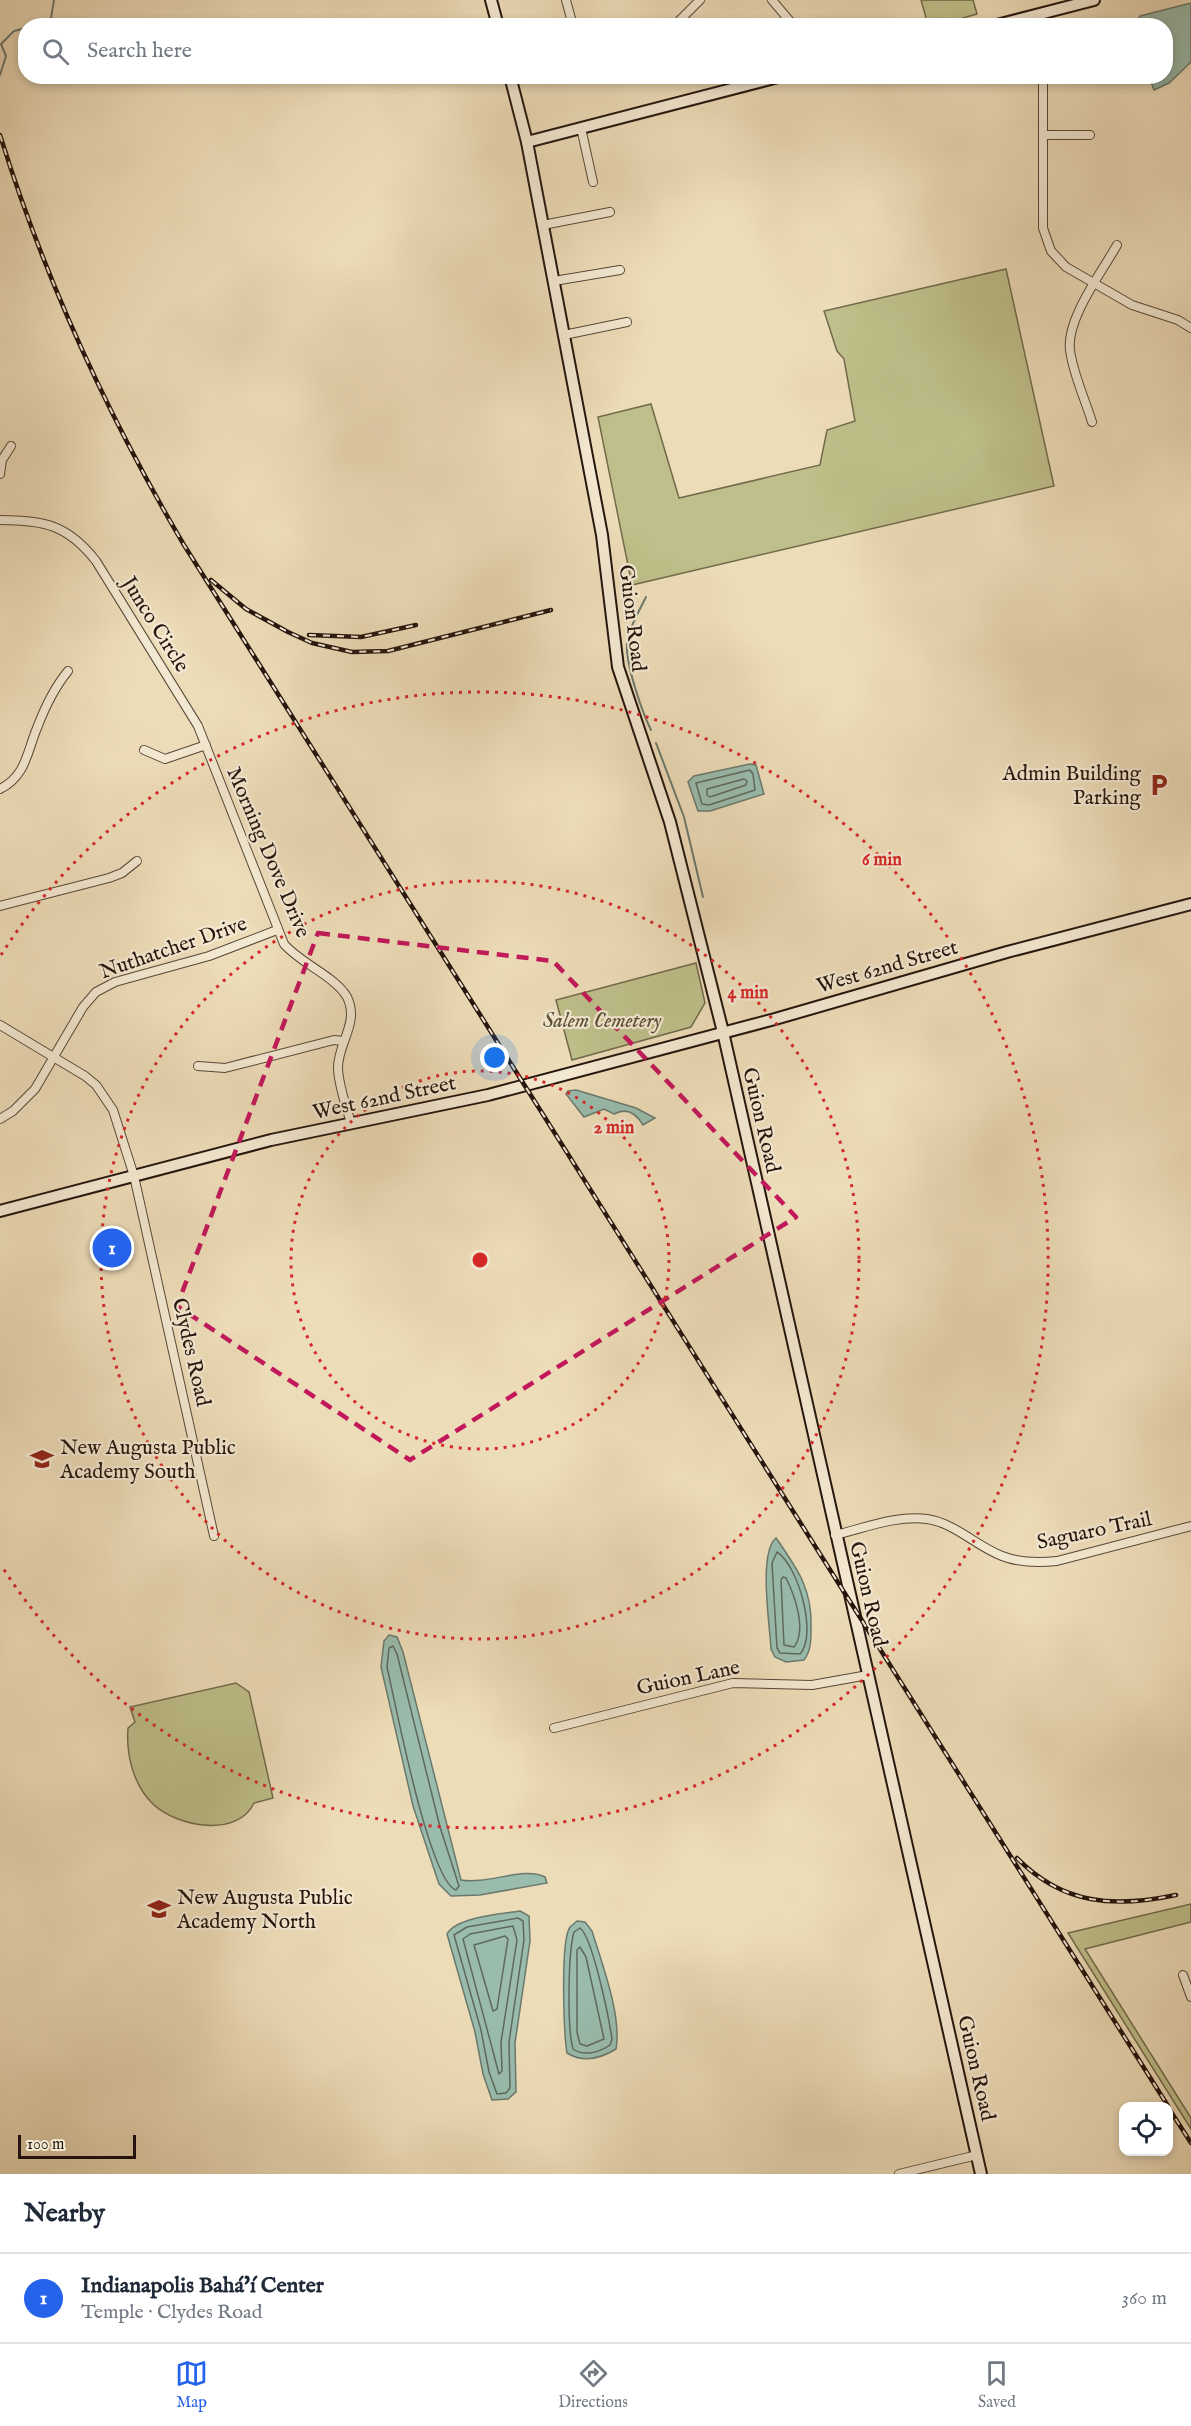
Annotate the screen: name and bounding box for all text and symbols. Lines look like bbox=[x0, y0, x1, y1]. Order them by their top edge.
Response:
search box bbox=[18, 18, 1173, 84]
icon: search bbox=[39, 35, 72, 68]
text: Search here bbox=[87, 37, 192, 65]
street label: Guion Road bbox=[612, 563, 652, 674]
street label: Junco Circle bbox=[114, 570, 195, 678]
place label: Admin Building Parking bbox=[1002, 761, 1142, 812]
street label: Morning Dove Drive bbox=[219, 763, 316, 942]
parking icon: Admin Building Parking bbox=[1146, 772, 1172, 798]
text: 6 min bbox=[862, 849, 902, 872]
street label: Nuthatcher Drive bbox=[96, 910, 251, 986]
street label: West 62nd Street bbox=[814, 934, 961, 1000]
text: 4 min bbox=[727, 982, 769, 1005]
park label: Salem Cemetery bbox=[543, 1008, 661, 1035]
your location bbox=[480, 1043, 509, 1072]
street label: Guion Road bbox=[735, 1065, 786, 1177]
street label: West 62nd Street bbox=[310, 1070, 458, 1127]
text: 2 min bbox=[594, 1117, 635, 1140]
pin: 1 bbox=[92, 1226, 132, 1270]
centre of rings bbox=[470, 1250, 490, 1270]
street label: Clydes Road bbox=[165, 1295, 216, 1410]
place label: New Augusta Public Academy South bbox=[59, 1435, 236, 1486]
school or university icon: New Augusta Public Academy South bbox=[29, 1446, 55, 1472]
street label: Saguaro Trail bbox=[1034, 1506, 1154, 1557]
street label: Guion Road bbox=[842, 1539, 893, 1651]
street label: Guion Lane bbox=[634, 1654, 743, 1703]
place label: New Augusta Public Academy North bbox=[176, 1885, 353, 1936]
school or university icon: New Augusta Public Academy North bbox=[146, 1896, 172, 1922]
street label: Guion Road bbox=[950, 2013, 1001, 2125]
map controls bbox=[1119, 2102, 1173, 2156]
button: locate bbox=[1119, 2102, 1173, 2156]
scale bar bbox=[18, 2132, 136, 2160]
text: 100 m bbox=[27, 2135, 64, 2155]
text: Nearby bbox=[24, 2197, 105, 2230]
text: Indianapolis Bahá'í Center bbox=[81, 2272, 324, 2300]
text: 1 bbox=[40, 2286, 47, 2311]
text: 360 m bbox=[1121, 2286, 1167, 2311]
text: Temple · Clydes Road bbox=[81, 2300, 262, 2325]
tab: Map bbox=[175, 2357, 208, 2413]
tab: Directions bbox=[558, 2357, 628, 2413]
tab: Saved bbox=[978, 2357, 1016, 2413]

